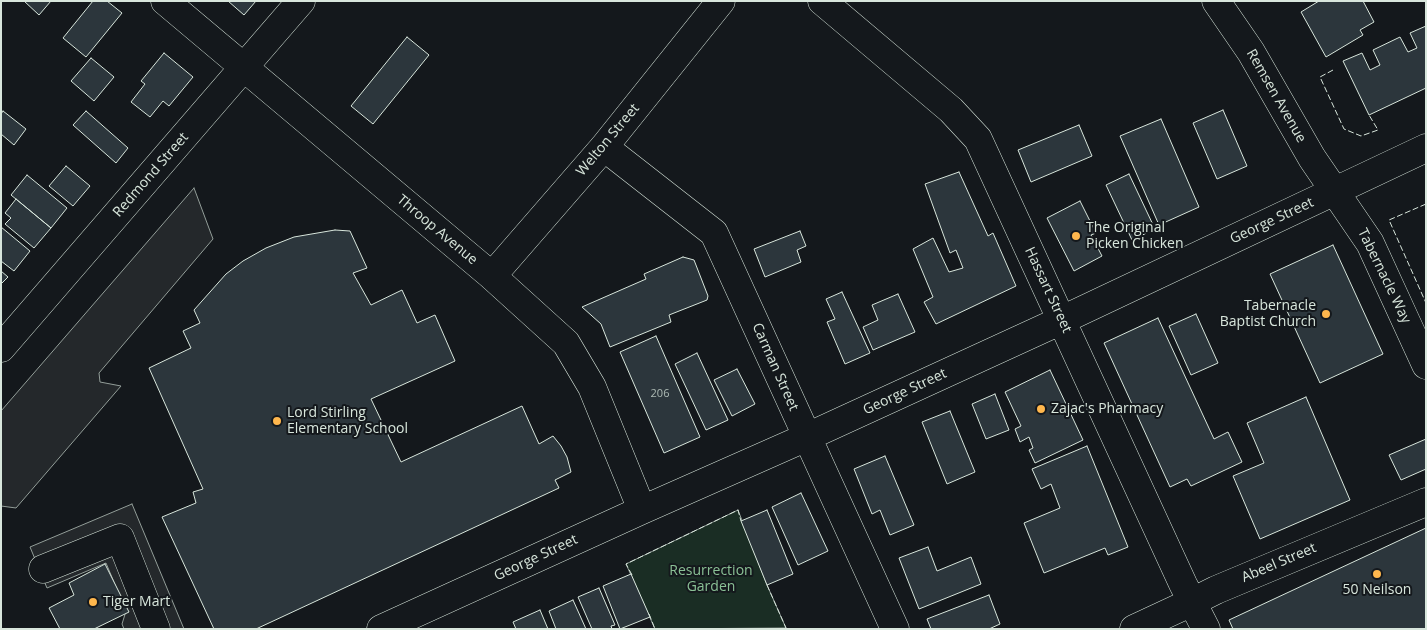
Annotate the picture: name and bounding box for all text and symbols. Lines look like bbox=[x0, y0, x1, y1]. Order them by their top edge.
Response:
street label: Remsen Avenue bbox=[1242, 46, 1310, 146]
street label: Welton Street bbox=[573, 100, 643, 180]
street label: Redmond Street bbox=[110, 129, 192, 221]
street label: Throop Avenue bbox=[393, 191, 481, 269]
street label: George Street bbox=[1227, 194, 1317, 248]
place label: The Original Picken Chicken bbox=[1086, 220, 1184, 252]
street label: Tabernacle Way bbox=[1354, 226, 1414, 326]
marker: The Original Picken Chicken bbox=[1070, 230, 1082, 242]
street label: Hassart Street bbox=[1021, 244, 1075, 336]
place label: Tabernacle Baptist Church bbox=[1220, 298, 1316, 331]
marker: Tabernacle Baptist Church bbox=[1320, 308, 1332, 320]
street label: Carman Street bbox=[748, 320, 802, 414]
street label: George Street bbox=[860, 365, 950, 419]
house number: 206 bbox=[651, 387, 669, 401]
place label: Zajac's Pharmacy bbox=[1051, 401, 1163, 417]
marker: Zajac's Pharmacy bbox=[1035, 403, 1047, 415]
place label: Lord Stirling Elementary School bbox=[287, 405, 408, 438]
marker: Lord Stirling Elementary School bbox=[271, 415, 283, 427]
street label: George Street bbox=[491, 531, 581, 585]
street label: Abeel Street bbox=[1239, 540, 1319, 586]
park label: Resurrection Garden bbox=[669, 563, 753, 596]
marker: 50 Neilson bbox=[1371, 568, 1383, 580]
place label: 50 Neilson bbox=[1343, 582, 1411, 598]
place label: Tiger Mart bbox=[103, 594, 170, 610]
marker: Tiger Mart bbox=[87, 596, 99, 608]

